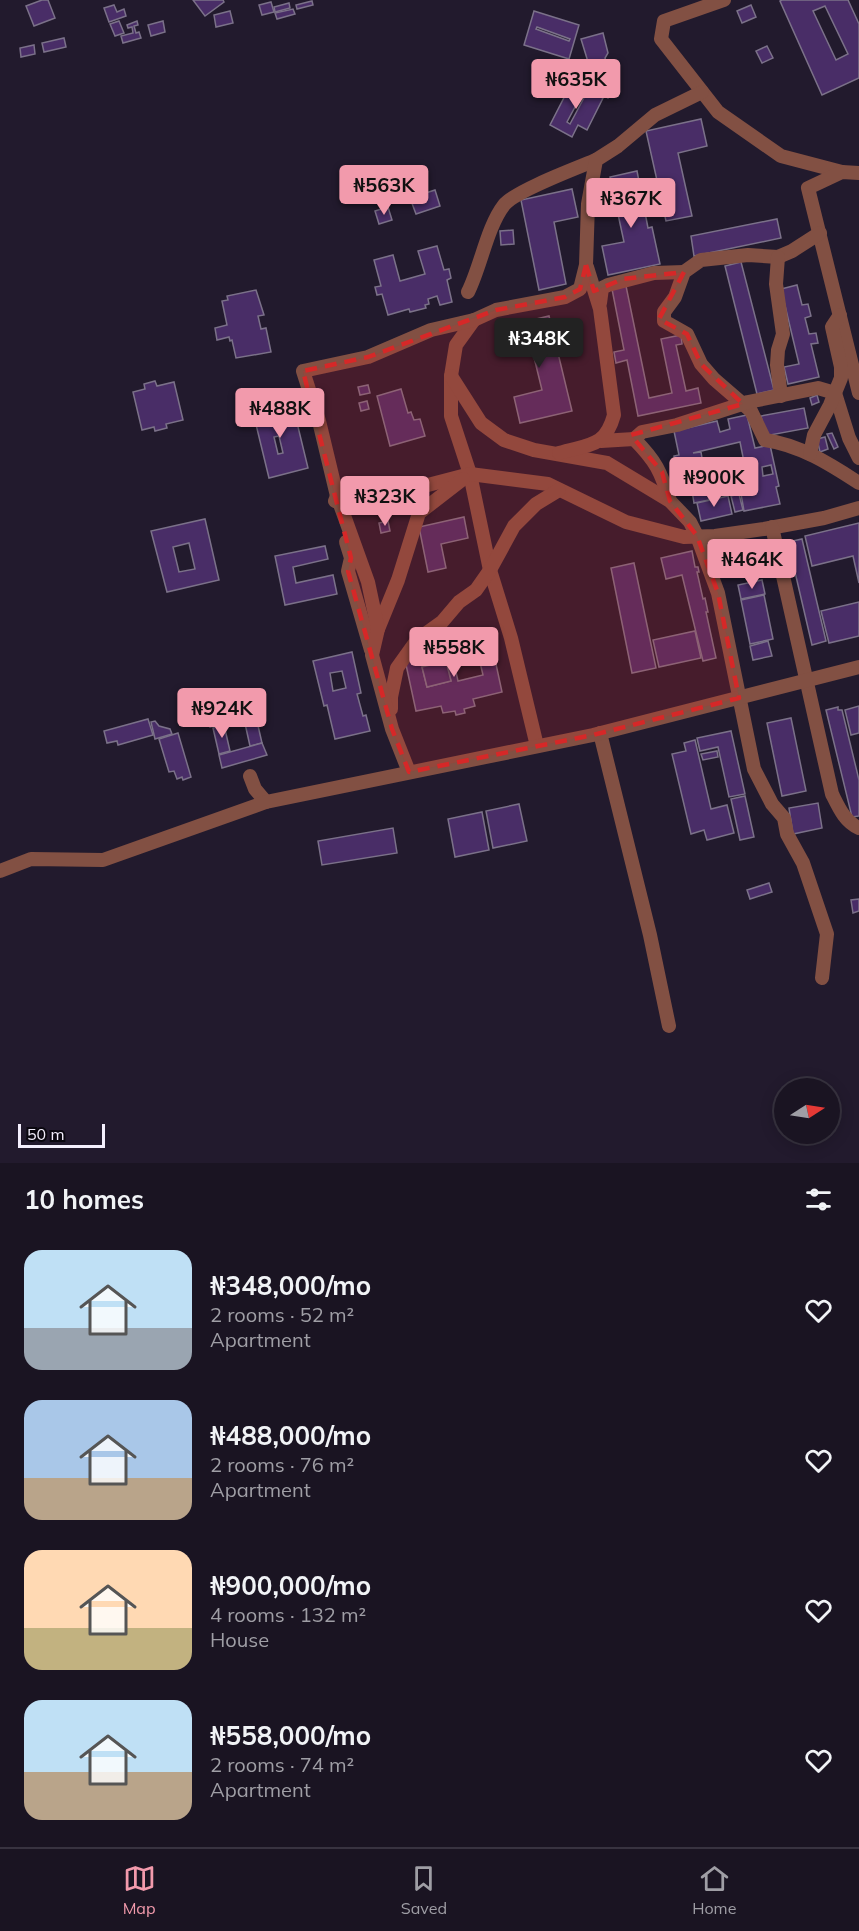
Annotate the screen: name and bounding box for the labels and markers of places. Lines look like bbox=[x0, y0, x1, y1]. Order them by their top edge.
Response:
pin: ₦635K bbox=[534, 59, 618, 110]
pin: ₦563K bbox=[342, 165, 426, 216]
pin: ₦367K bbox=[589, 178, 673, 229]
pin: ₦348K bbox=[497, 318, 581, 369]
pin: ₦488K bbox=[238, 388, 322, 439]
pin: ₦900K bbox=[672, 457, 756, 508]
pin: ₦323K bbox=[343, 476, 427, 527]
pin: ₦464K bbox=[710, 539, 794, 590]
pin: ₦558K bbox=[412, 627, 496, 678]
pin: ₦924K bbox=[180, 688, 264, 739]

